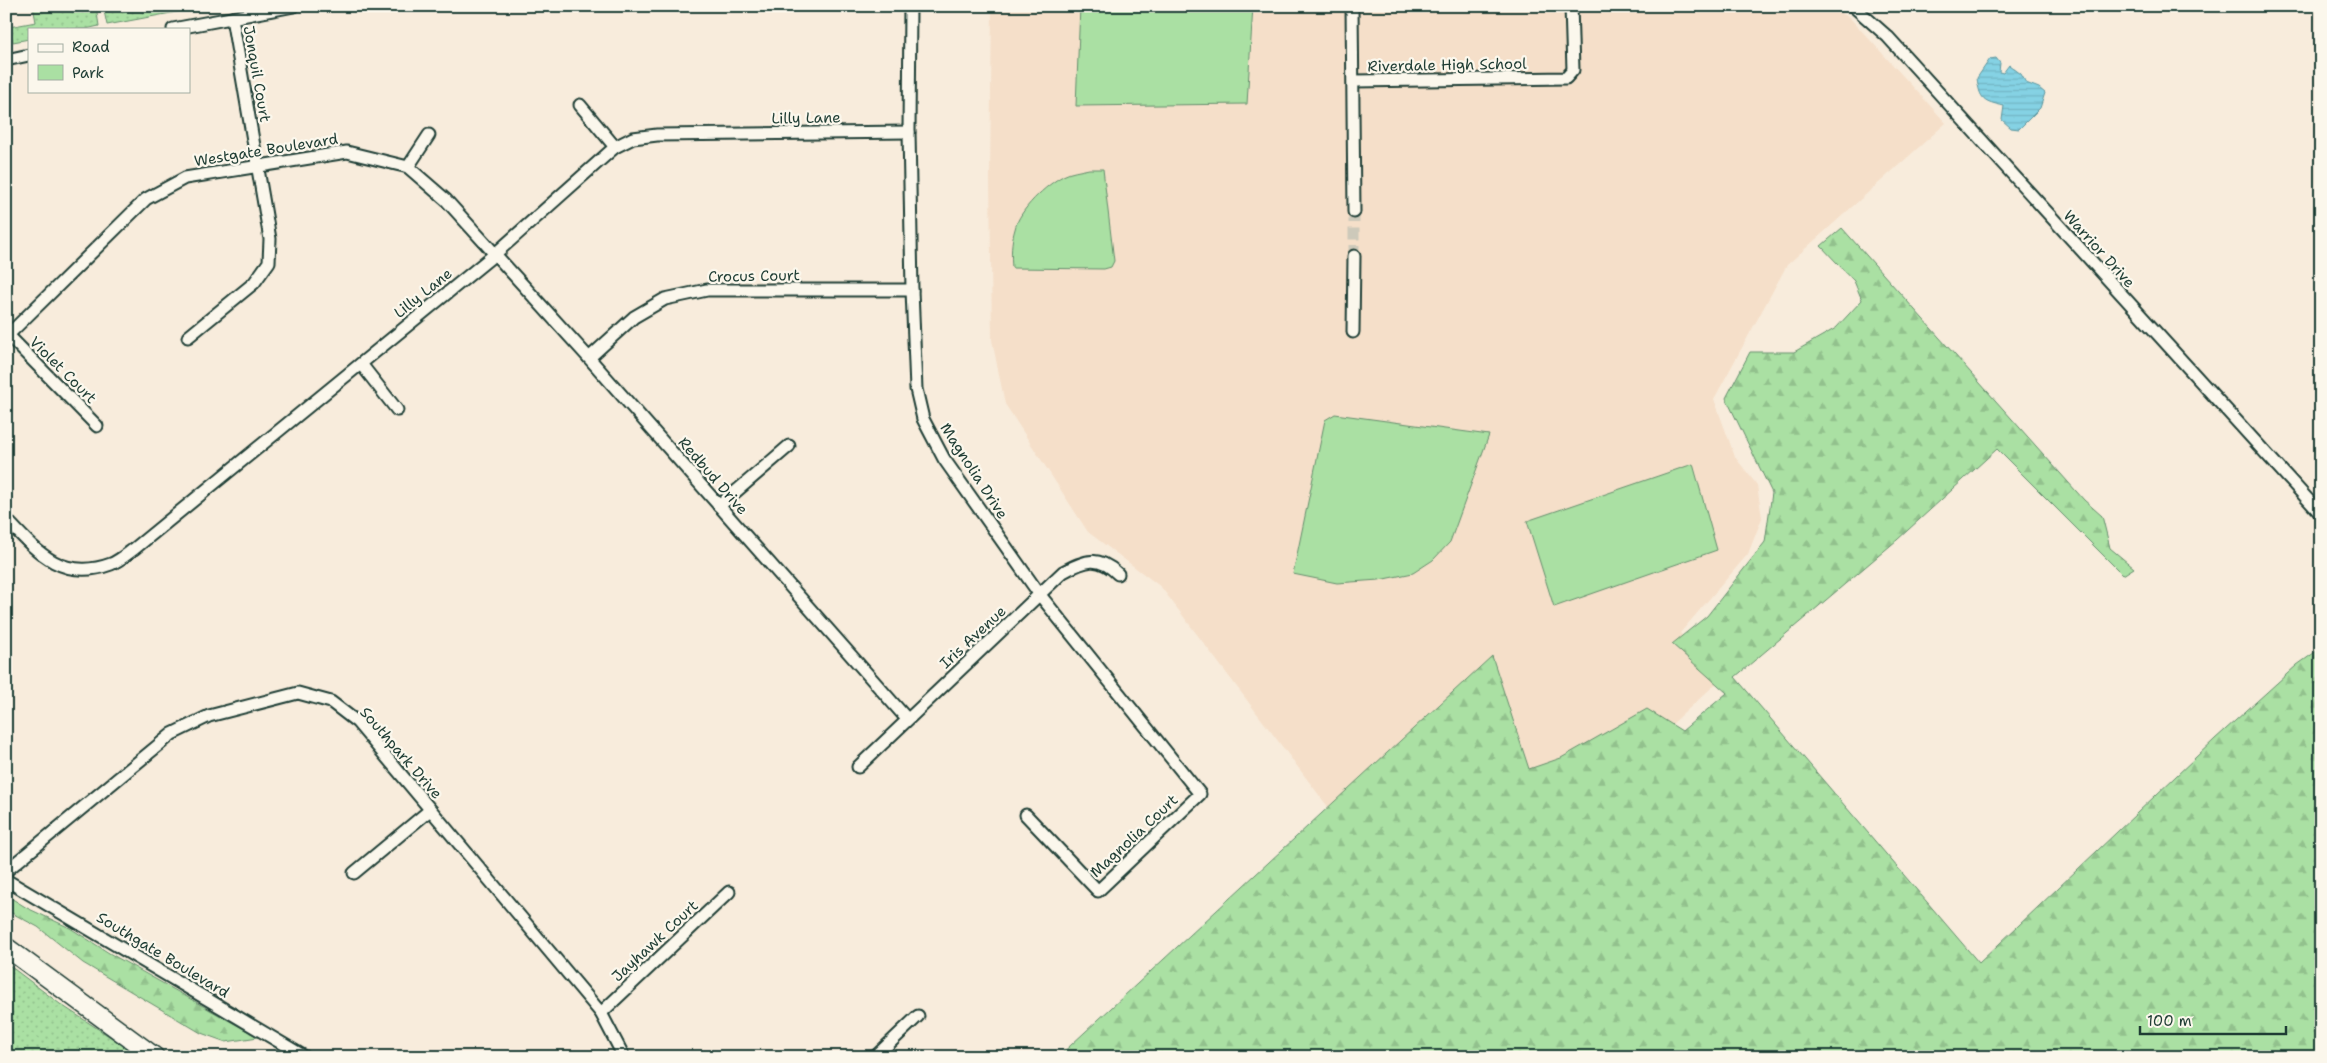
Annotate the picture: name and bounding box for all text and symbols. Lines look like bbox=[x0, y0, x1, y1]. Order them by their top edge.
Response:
street label: Jonquil Court bbox=[239, 24, 275, 124]
legend bbox=[28, 28, 190, 92]
text: Road bbox=[72, 37, 110, 57]
street label: Riverdale High School bbox=[1367, 54, 1527, 76]
text: Park bbox=[72, 63, 104, 83]
street label: Lilly Lane bbox=[771, 107, 841, 129]
street label: Westgate Boulevard bbox=[193, 129, 340, 171]
street label: Warrior Drive bbox=[2059, 206, 2139, 292]
street label: Lilly Lane bbox=[390, 263, 456, 323]
street label: Crocus Court bbox=[708, 265, 800, 287]
street label: Violet Court bbox=[25, 332, 101, 408]
street label: Magnolia Drive bbox=[936, 419, 1012, 523]
street label: Redbud Drive bbox=[674, 433, 752, 519]
street label: Iris Avenue bbox=[936, 601, 1010, 673]
street label: Southpark Drive bbox=[355, 703, 447, 803]
street label: Magnolia Court bbox=[1086, 790, 1182, 882]
street label: Jayhawk Court bbox=[608, 896, 702, 986]
street label: Southgate Boulevard bbox=[93, 907, 233, 1003]
scale bar bbox=[2140, 1003, 2286, 1035]
text: 100 m bbox=[2147, 1011, 2192, 1031]

